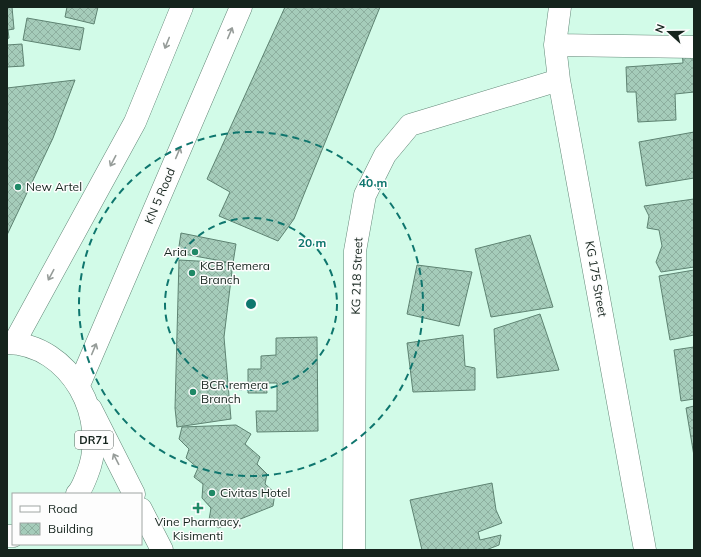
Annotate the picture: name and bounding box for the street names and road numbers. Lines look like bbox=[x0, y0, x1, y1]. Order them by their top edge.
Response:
street label: KN 5 Road bbox=[141, 166, 178, 226]
street label: KG 218 Street bbox=[348, 237, 365, 315]
street label: KG 175 Street bbox=[582, 240, 611, 318]
road number: DR71 bbox=[75, 431, 113, 449]

